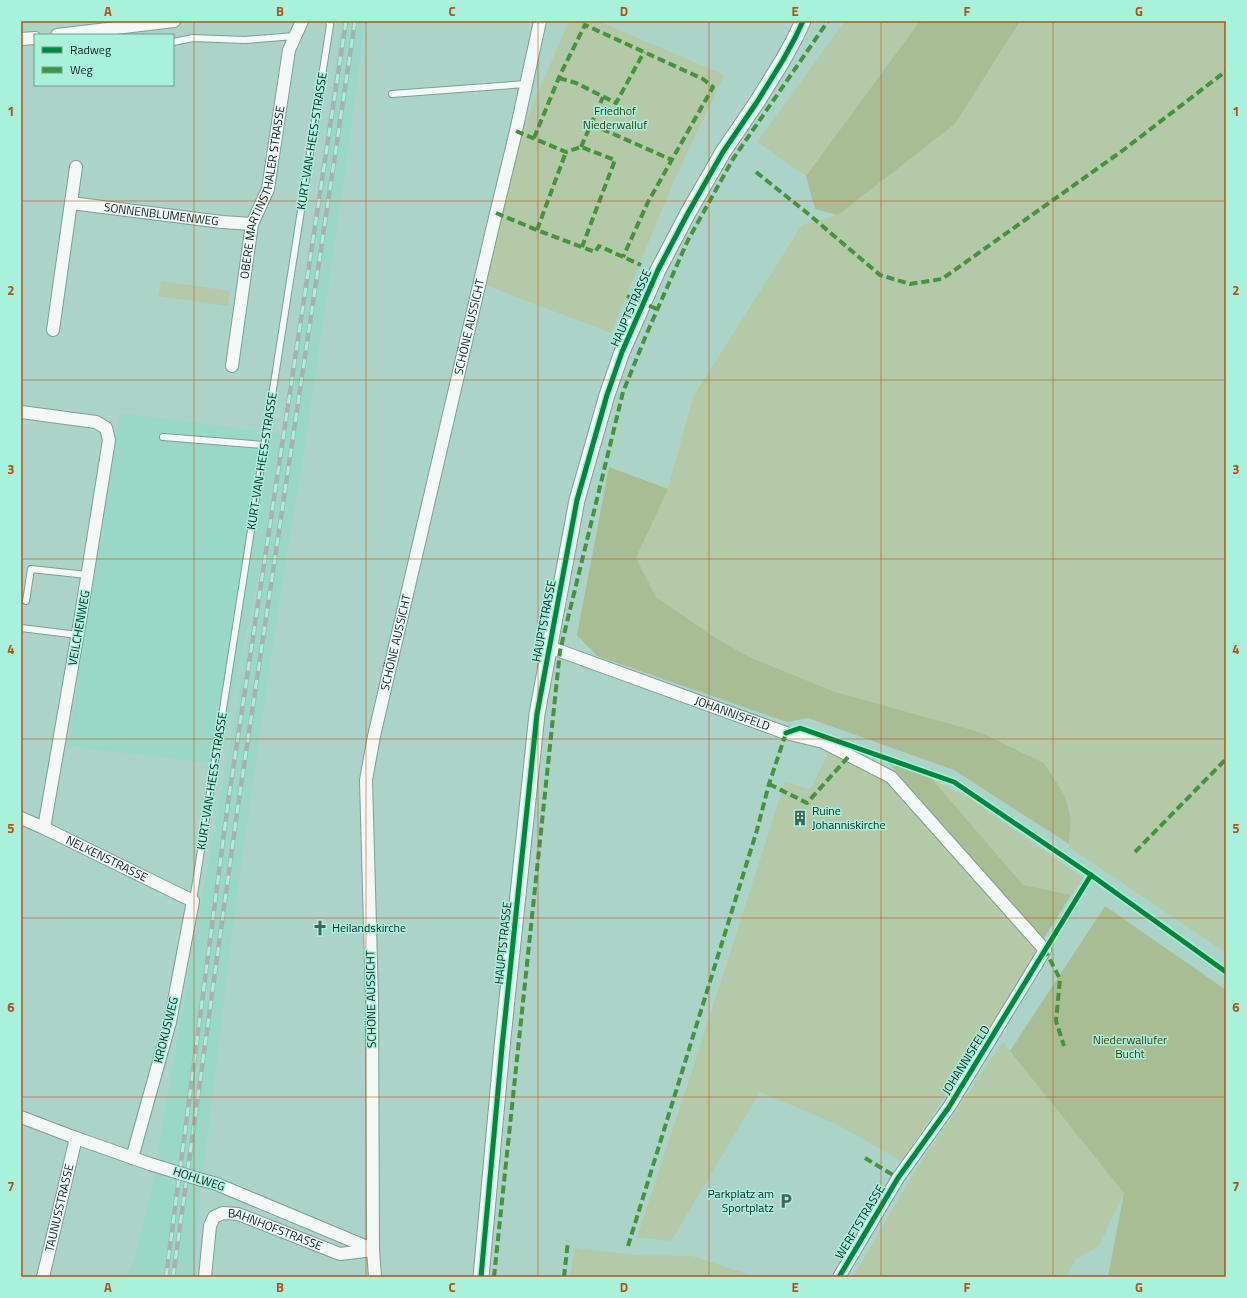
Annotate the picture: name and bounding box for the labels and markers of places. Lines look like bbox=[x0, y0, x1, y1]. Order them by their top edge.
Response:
place label: Ruine Johanniskirche bbox=[812, 801, 885, 834]
building icon: Ruine Johanniskirche bbox=[791, 809, 809, 827]
place label: Heilandskirche bbox=[332, 918, 406, 937]
church icon: Heilandskirche bbox=[311, 919, 329, 937]
place label: Parkplatz am Sportplatz bbox=[708, 1184, 774, 1217]
parking icon: Parkplatz am Sportplatz bbox=[777, 1192, 795, 1210]

